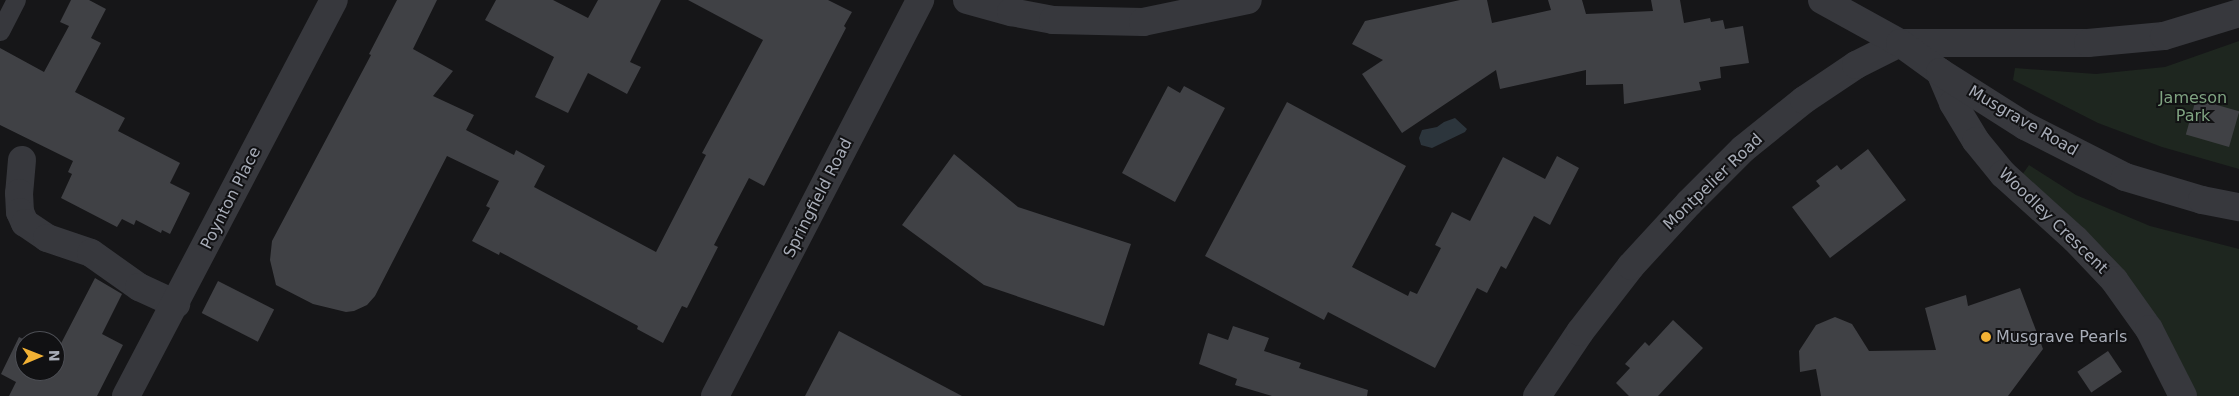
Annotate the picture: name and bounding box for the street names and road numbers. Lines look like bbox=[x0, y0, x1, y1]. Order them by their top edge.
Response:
street label: Musgrave Road bbox=[1965, 82, 2081, 160]
street label: Montpelier Road bbox=[1659, 130, 1767, 234]
street label: Springfield Road bbox=[780, 135, 856, 261]
street label: Poynton Place bbox=[197, 144, 265, 252]
street label: Woodley Crescent bbox=[1995, 164, 2111, 278]

